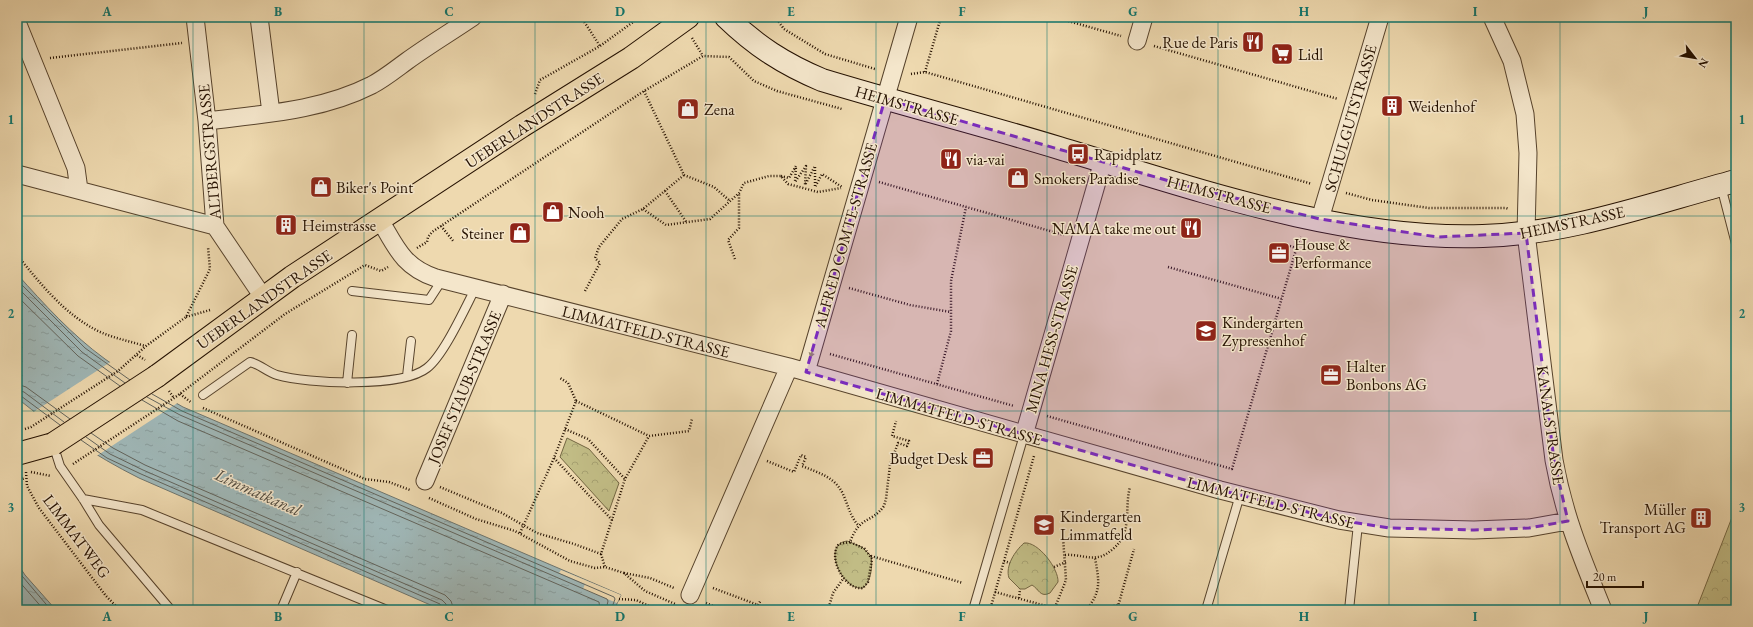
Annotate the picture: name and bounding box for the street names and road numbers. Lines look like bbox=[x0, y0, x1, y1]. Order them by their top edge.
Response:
street label: SCHULGUTSTRASSE bbox=[1319, 42, 1382, 194]
street label: UEBERLANDSTRASSE bbox=[461, 68, 608, 173]
street label: HEIMSTRASSE bbox=[853, 81, 961, 130]
street label: ALTBERGSTRASSE bbox=[193, 83, 226, 222]
street label: ALFRED COMTE-STRASSE bbox=[809, 140, 882, 331]
street label: HEIMSTRASSE bbox=[1164, 170, 1273, 218]
street label: HEIMSTRASSE bbox=[1518, 201, 1627, 244]
street label: UEBERLANDSTRASSE bbox=[192, 245, 336, 354]
street label: MINA HESS-STRASSE bbox=[1020, 263, 1083, 416]
street label: LIMMATFELD-STRASSE bbox=[560, 300, 732, 362]
street label: JOSEF STAUB-STRASSE bbox=[422, 308, 506, 469]
street label: KANALSTRASSE bbox=[1532, 364, 1569, 486]
street label: LIMMATFELD-STRASSE bbox=[873, 383, 1044, 450]
street label: LIMMATFELD-STRASSE bbox=[1185, 471, 1357, 533]
street label: LIMMATWEG bbox=[38, 490, 115, 583]

